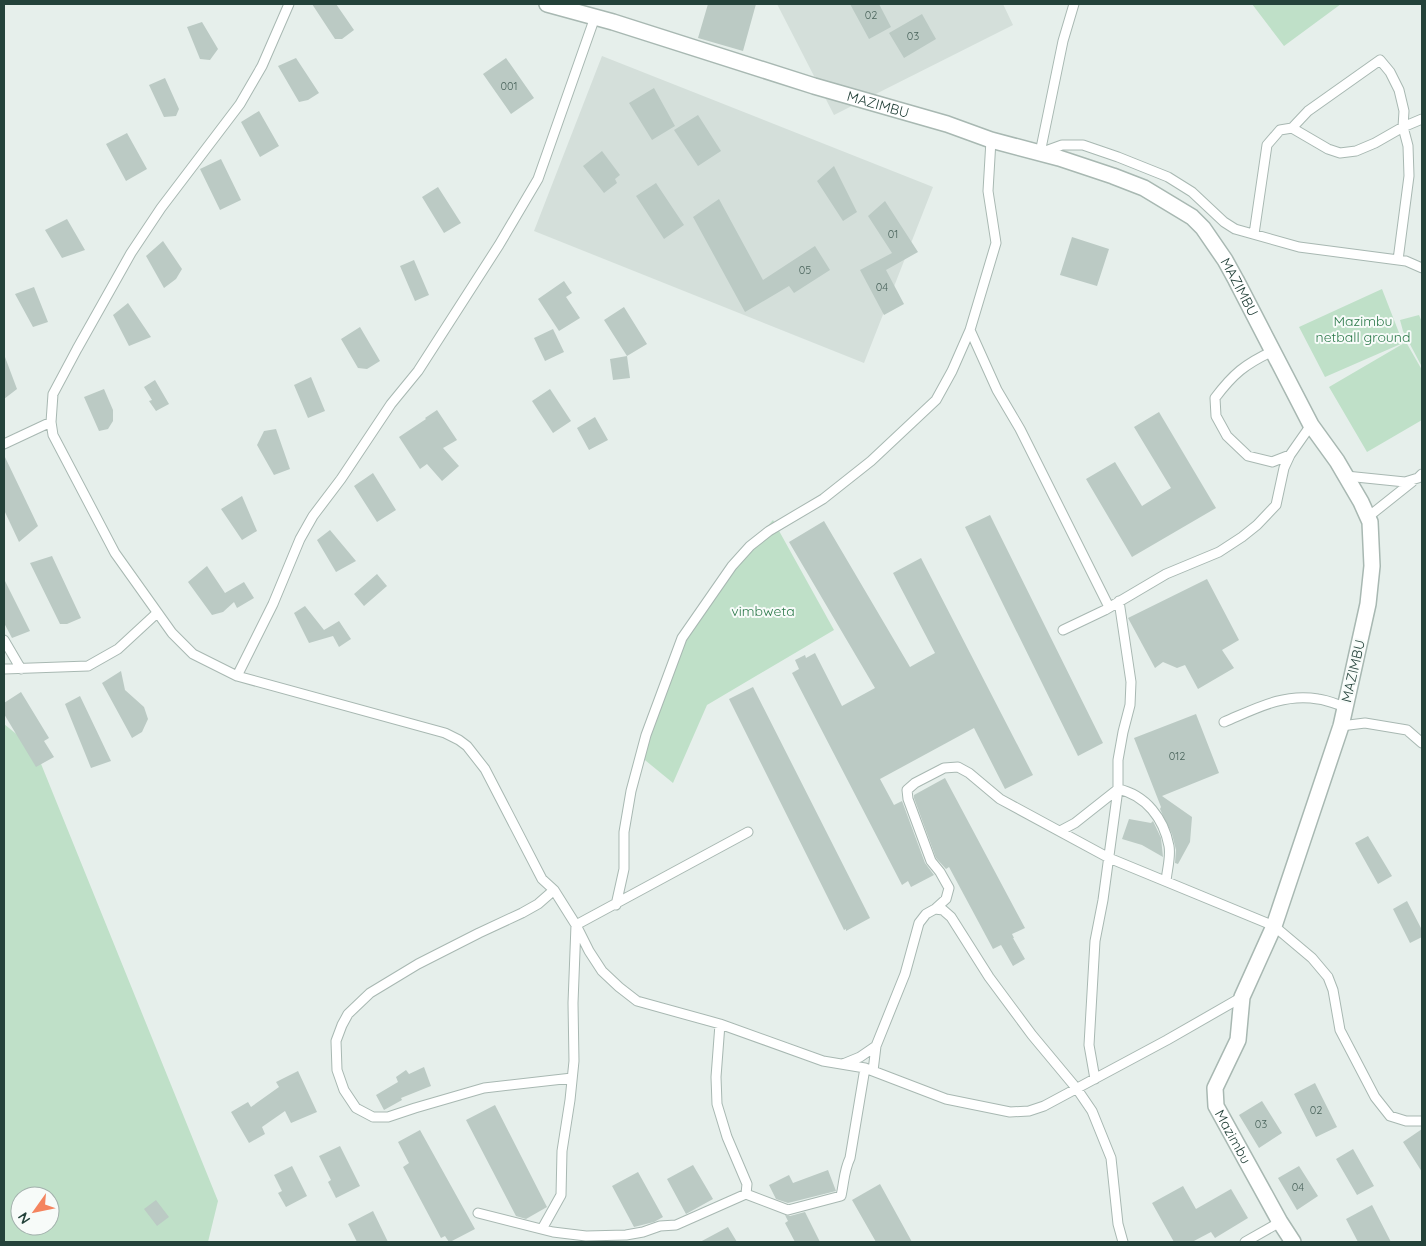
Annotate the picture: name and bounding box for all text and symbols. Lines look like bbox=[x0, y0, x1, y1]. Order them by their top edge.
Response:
house number: 02 bbox=[865, 8, 877, 22]
house number: 03 bbox=[907, 29, 919, 43]
house number: 001 bbox=[500, 79, 518, 93]
street label: MAZIMBU bbox=[845, 87, 911, 122]
house number: 01 bbox=[888, 227, 898, 241]
street label: MAZIMBU bbox=[1216, 254, 1262, 319]
house number: 05 bbox=[799, 263, 811, 277]
house number: 04 bbox=[876, 280, 888, 294]
park label: Mazimbu netball ground bbox=[1316, 312, 1410, 346]
park label: vimbweta bbox=[731, 602, 795, 620]
street label: MAZIMBU bbox=[1337, 638, 1369, 704]
house number: 012 bbox=[1169, 749, 1185, 763]
house number: 02 bbox=[1310, 1103, 1322, 1117]
street label: Mazimbu bbox=[1211, 1107, 1255, 1167]
house number: 03 bbox=[1255, 1117, 1267, 1131]
house number: 04 bbox=[1292, 1180, 1304, 1194]
north arrow bbox=[10, 1186, 60, 1236]
text: N bbox=[14, 1209, 34, 1227]

